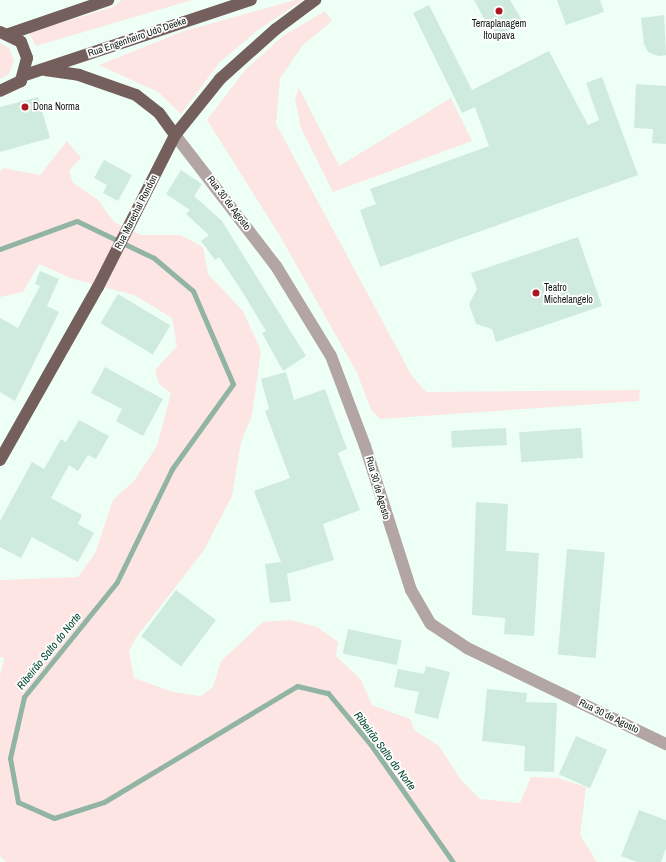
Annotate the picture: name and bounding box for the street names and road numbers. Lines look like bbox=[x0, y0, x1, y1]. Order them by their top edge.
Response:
street label: Rua Engenheiro Udo Deeke bbox=[86, 15, 188, 59]
street label: Rua Marechal Rondon bbox=[112, 173, 160, 251]
street label: Rua 30 de Agosto bbox=[204, 173, 254, 233]
street label: Rua 30 de Agosto bbox=[363, 455, 393, 521]
street label: Rua 30 de Agosto bbox=[577, 696, 641, 736]

